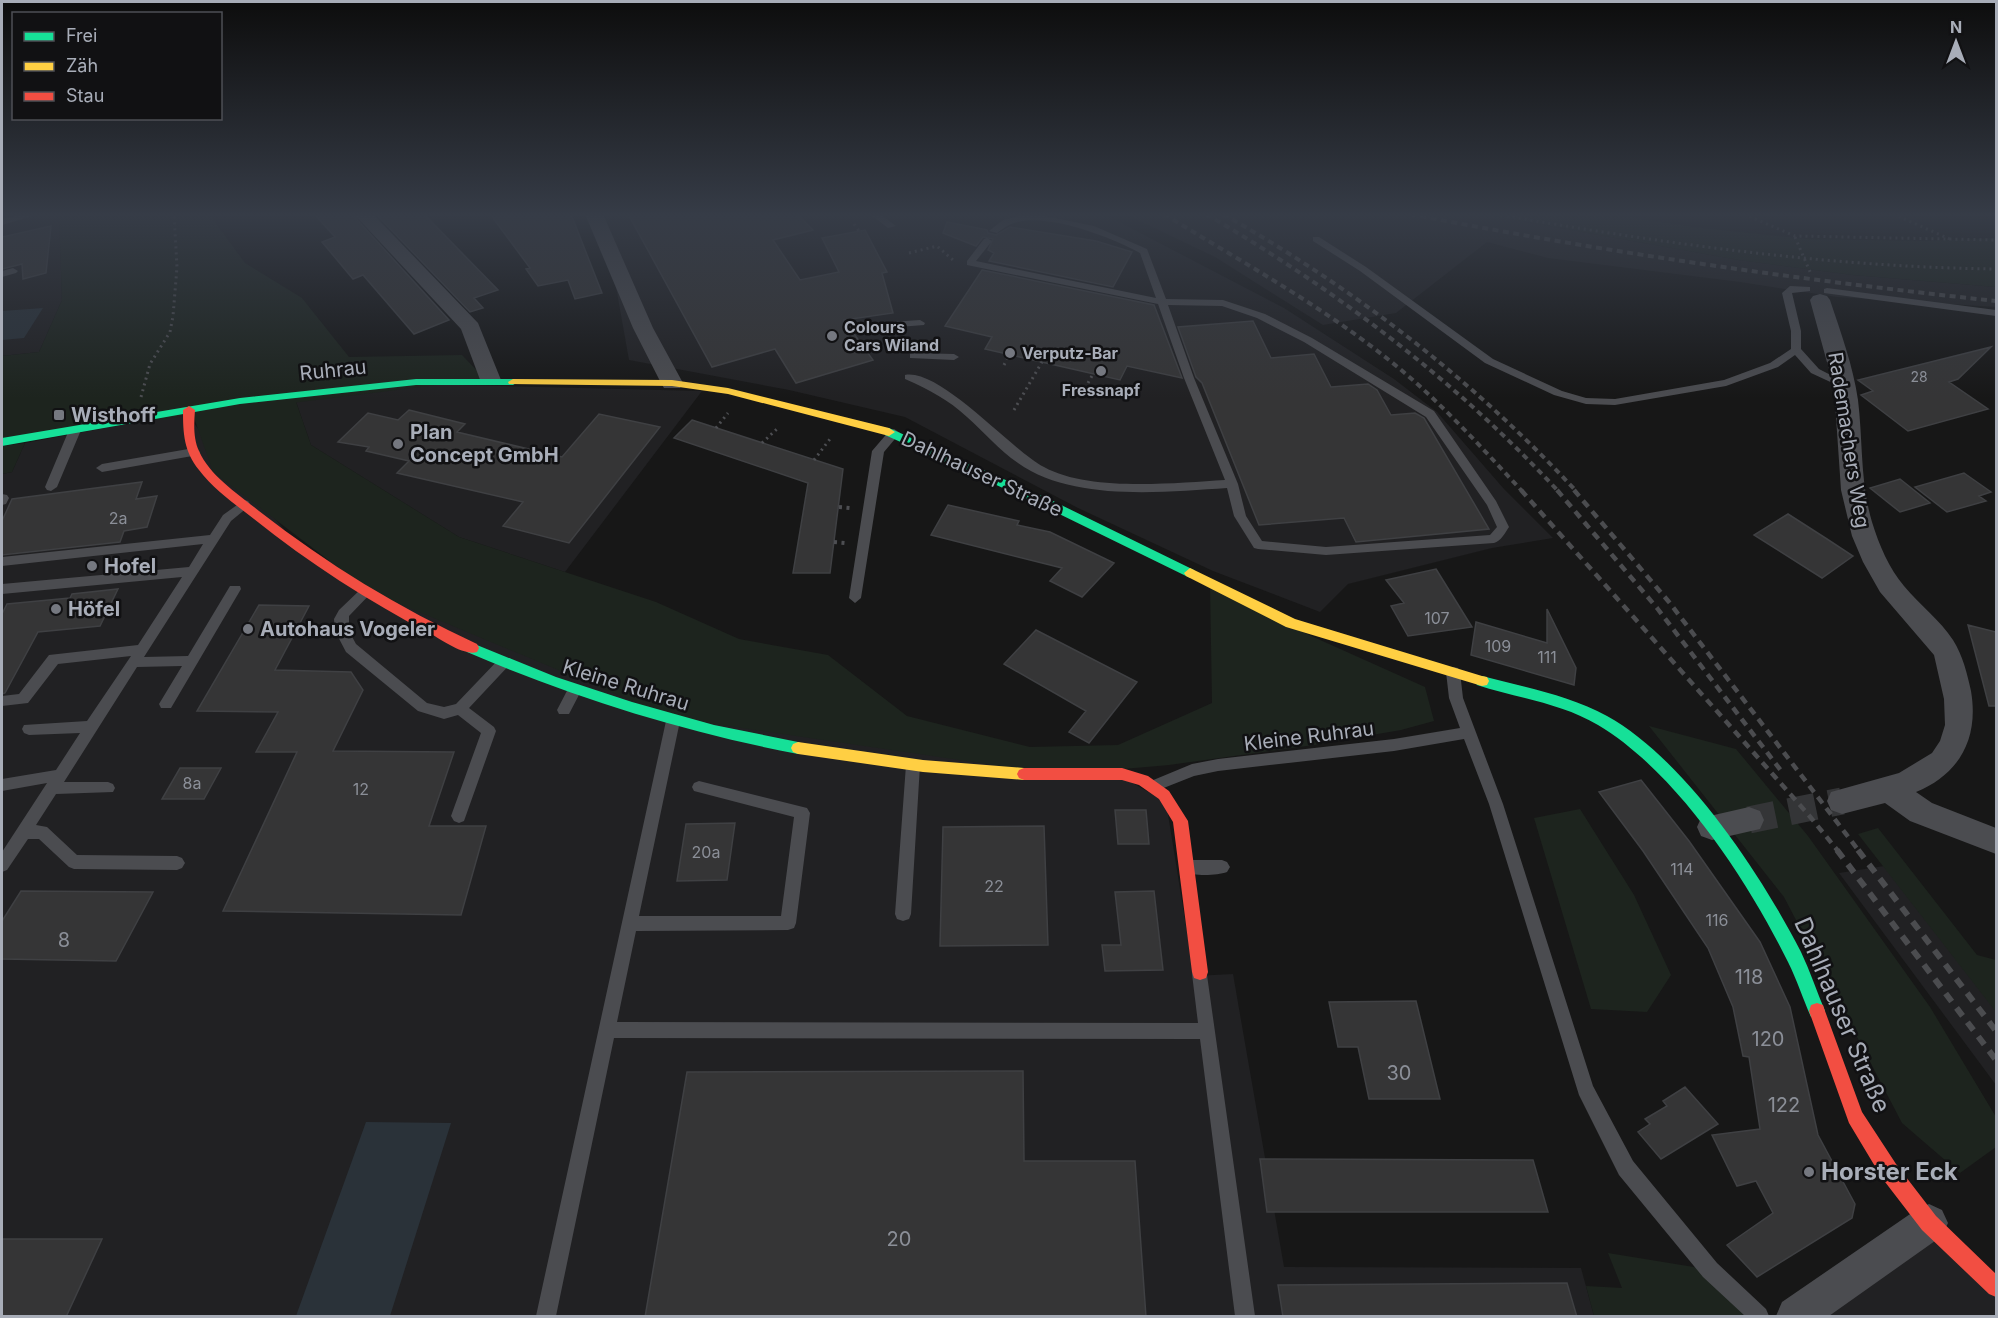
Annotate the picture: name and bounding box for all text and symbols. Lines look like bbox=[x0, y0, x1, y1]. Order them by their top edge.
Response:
legend bbox=[12, 12, 222, 120]
north arrow bbox=[1926, 12, 1986, 72]
text: N bbox=[1950, 17, 1962, 37]
text: Frei bbox=[66, 25, 97, 46]
text: Zäh bbox=[66, 55, 98, 76]
text: Stau bbox=[66, 85, 104, 106]
place label: Colours Cars Wiland bbox=[844, 317, 939, 355]
marker: Colours Cars Wiland bbox=[825, 329, 839, 343]
place label: Verputz-Bar bbox=[1022, 343, 1119, 363]
marker: Verputz-Bar bbox=[1003, 346, 1017, 360]
street label: Rademachers Weg bbox=[1823, 350, 1875, 530]
street label: Ruhrau bbox=[298, 355, 368, 385]
marker: Fressnapf bbox=[1094, 364, 1108, 378]
house number: 28 bbox=[1910, 368, 1928, 385]
place label: Fressnapf bbox=[1062, 380, 1141, 400]
place label: Wisthoff bbox=[71, 403, 156, 427]
marker: Wisthoff bbox=[52, 408, 66, 422]
place label: Plan Concept GmbH bbox=[410, 420, 559, 467]
street label: Dahlhauser Straße bbox=[898, 426, 1066, 522]
marker: Plan Concept GmbH bbox=[391, 437, 405, 451]
house number: 2a bbox=[109, 508, 127, 528]
place label: Hofel bbox=[104, 554, 156, 578]
marker: Hofel bbox=[85, 559, 99, 573]
place label: Höfel bbox=[68, 597, 120, 621]
marker: Höfel bbox=[49, 602, 63, 616]
house number: 107 bbox=[1424, 608, 1450, 628]
place label: Autohaus Vogeler bbox=[260, 617, 435, 641]
marker: Autohaus Vogeler bbox=[241, 622, 255, 636]
house number: 109 bbox=[1485, 636, 1511, 656]
house number: 111 bbox=[1537, 647, 1557, 667]
street label: Kleine Ruhrau bbox=[560, 654, 692, 716]
street label: Kleine Ruhrau bbox=[1243, 716, 1375, 756]
house number: 8a bbox=[183, 773, 201, 793]
house number: 12 bbox=[353, 779, 369, 799]
house number: 20a bbox=[692, 842, 720, 862]
house number: 114 bbox=[1670, 859, 1694, 879]
house number: 22 bbox=[984, 876, 1004, 896]
house number: 116 bbox=[1706, 910, 1728, 930]
street label: Dahlhauser Straße bbox=[1788, 913, 1897, 1117]
house number: 8 bbox=[58, 928, 70, 952]
house number: 118 bbox=[1735, 965, 1763, 989]
house number: 120 bbox=[1752, 1027, 1784, 1051]
house number: 30 bbox=[1387, 1061, 1411, 1085]
house number: 122 bbox=[1768, 1093, 1800, 1117]
place label: Horster Eck bbox=[1821, 1157, 1958, 1186]
marker: Horster Eck bbox=[1802, 1165, 1816, 1179]
house number: 20 bbox=[887, 1227, 911, 1251]

